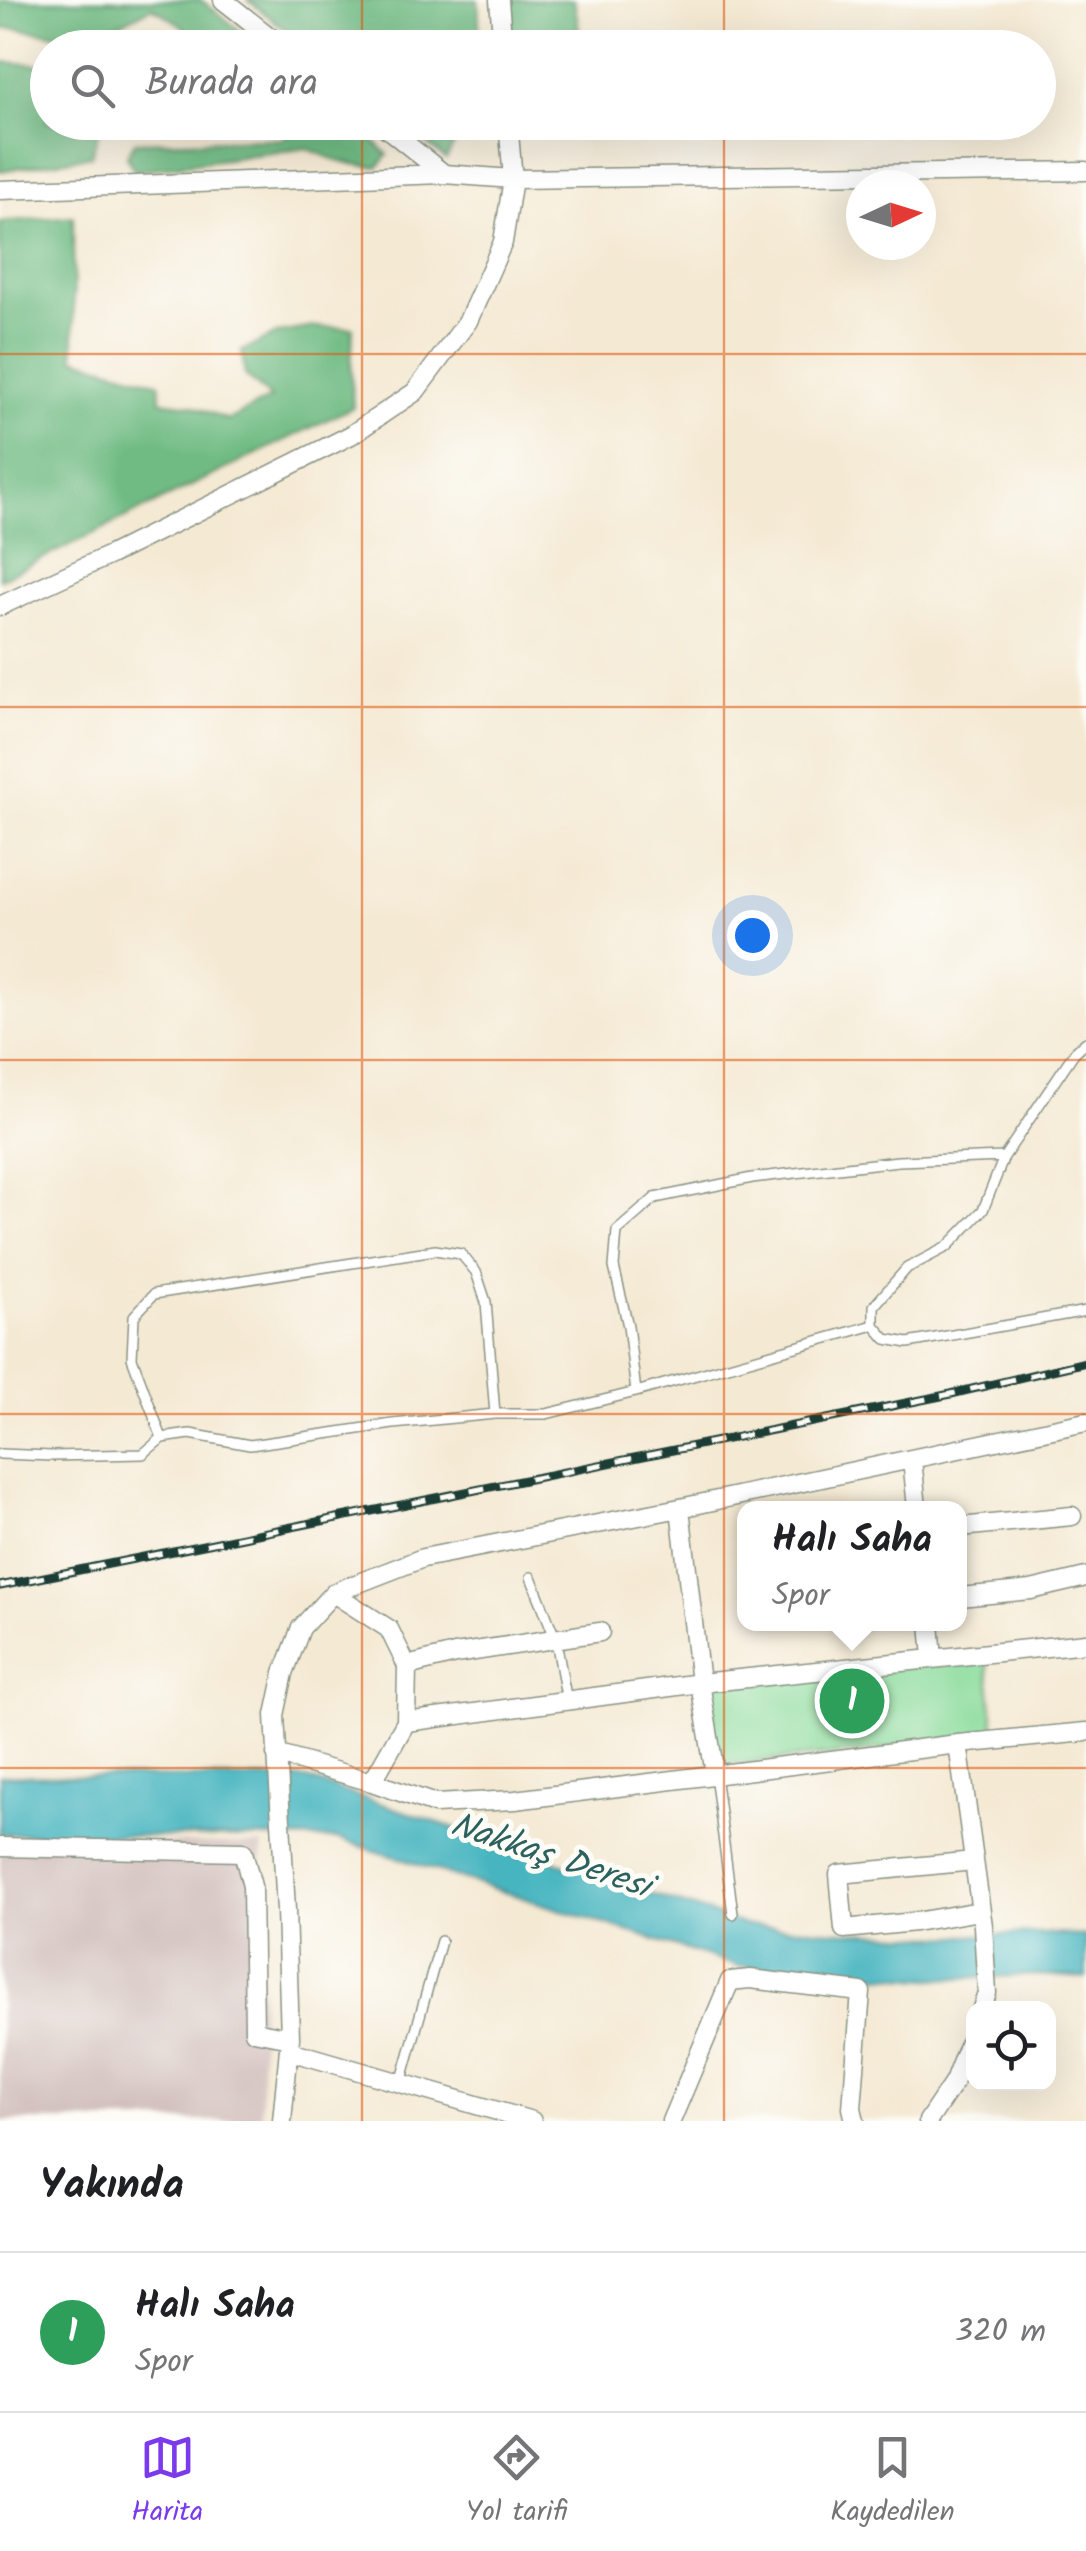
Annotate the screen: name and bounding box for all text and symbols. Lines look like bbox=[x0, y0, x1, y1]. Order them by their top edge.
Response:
search box bbox=[30, 30, 1056, 140]
text: Burada ara bbox=[145, 55, 318, 115]
icon: search bbox=[65, 58, 120, 113]
north arrow bbox=[846, 170, 936, 260]
your location bbox=[727, 910, 778, 961]
popup bbox=[737, 1501, 967, 1631]
text: Halı Saha bbox=[772, 1511, 932, 1571]
text: Spor bbox=[772, 1571, 829, 1622]
pin: 1 bbox=[820, 1664, 884, 1738]
water label: Nakkaş Deresi bbox=[443, 1798, 664, 1918]
map controls bbox=[966, 2001, 1056, 2091]
button: locate bbox=[966, 2001, 1056, 2091]
text: Yakında bbox=[40, 2153, 184, 2220]
text: Halı Saha bbox=[135, 2277, 295, 2337]
text: 1 bbox=[68, 2307, 77, 2358]
text: 320 m bbox=[955, 2307, 1046, 2358]
text: Spor bbox=[135, 2337, 192, 2388]
tab: Harita bbox=[131, 2430, 203, 2535]
tab: Yol tarifi bbox=[466, 2430, 567, 2535]
tab: Kaydedilen bbox=[830, 2430, 955, 2535]

